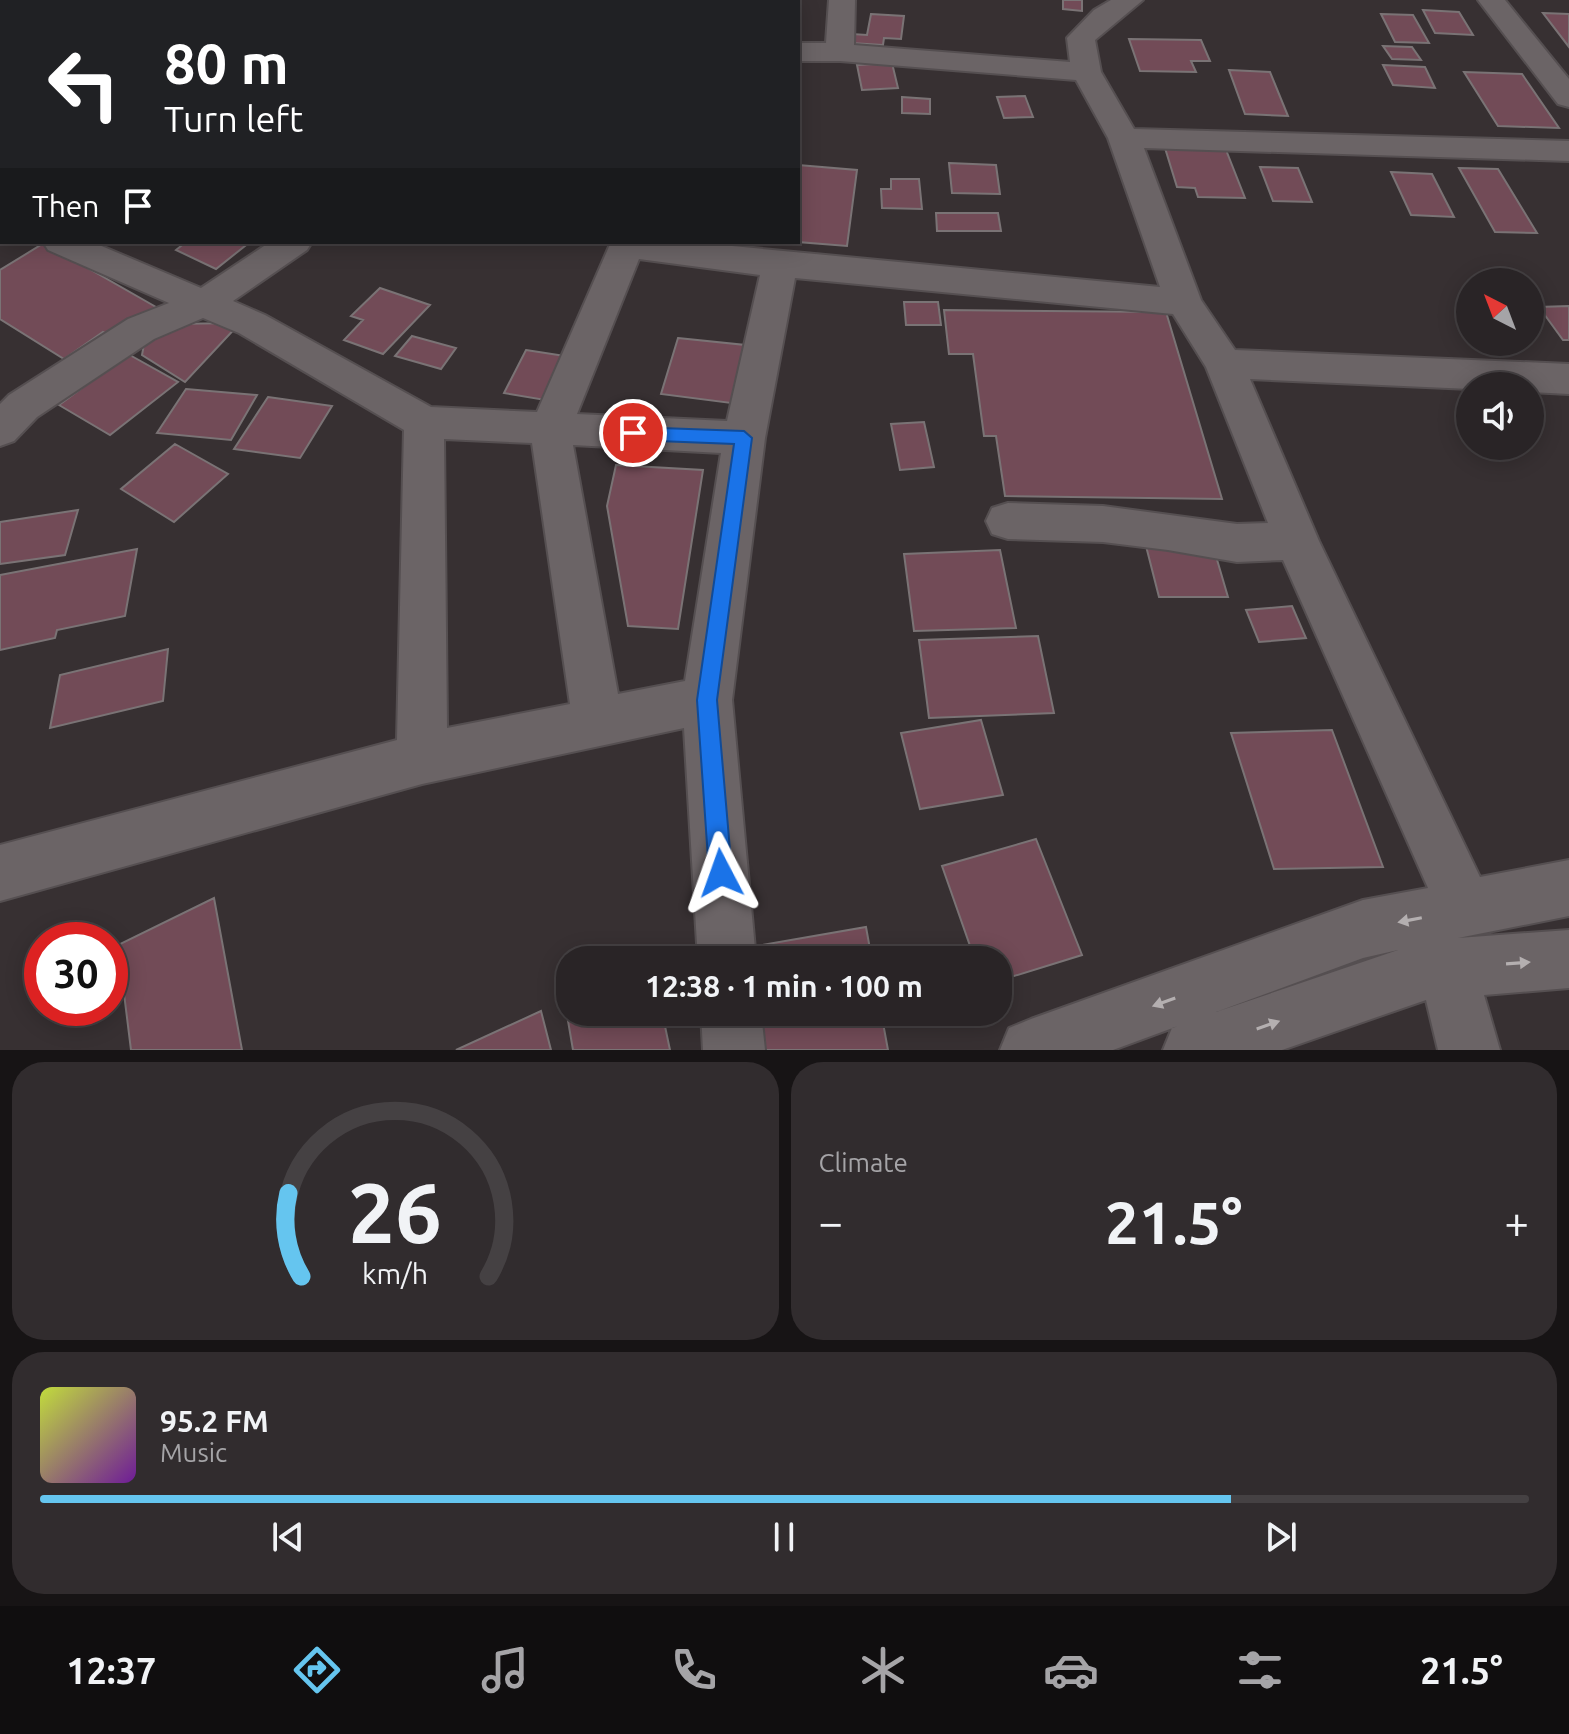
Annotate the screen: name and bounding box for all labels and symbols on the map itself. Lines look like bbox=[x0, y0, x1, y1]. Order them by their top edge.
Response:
north arrow bbox=[1456, 268, 1544, 356]
pin bbox=[599, 399, 667, 467]
position arrow bbox=[679, 831, 763, 915]
one-way arrow bbox=[1397, 914, 1422, 927]
speed limit sign: 30 bbox=[24, 922, 128, 1026]
one-way arrow bbox=[1506, 956, 1531, 969]
one-way arrow bbox=[1152, 996, 1176, 1008]
one-way arrow bbox=[1256, 1018, 1280, 1030]

